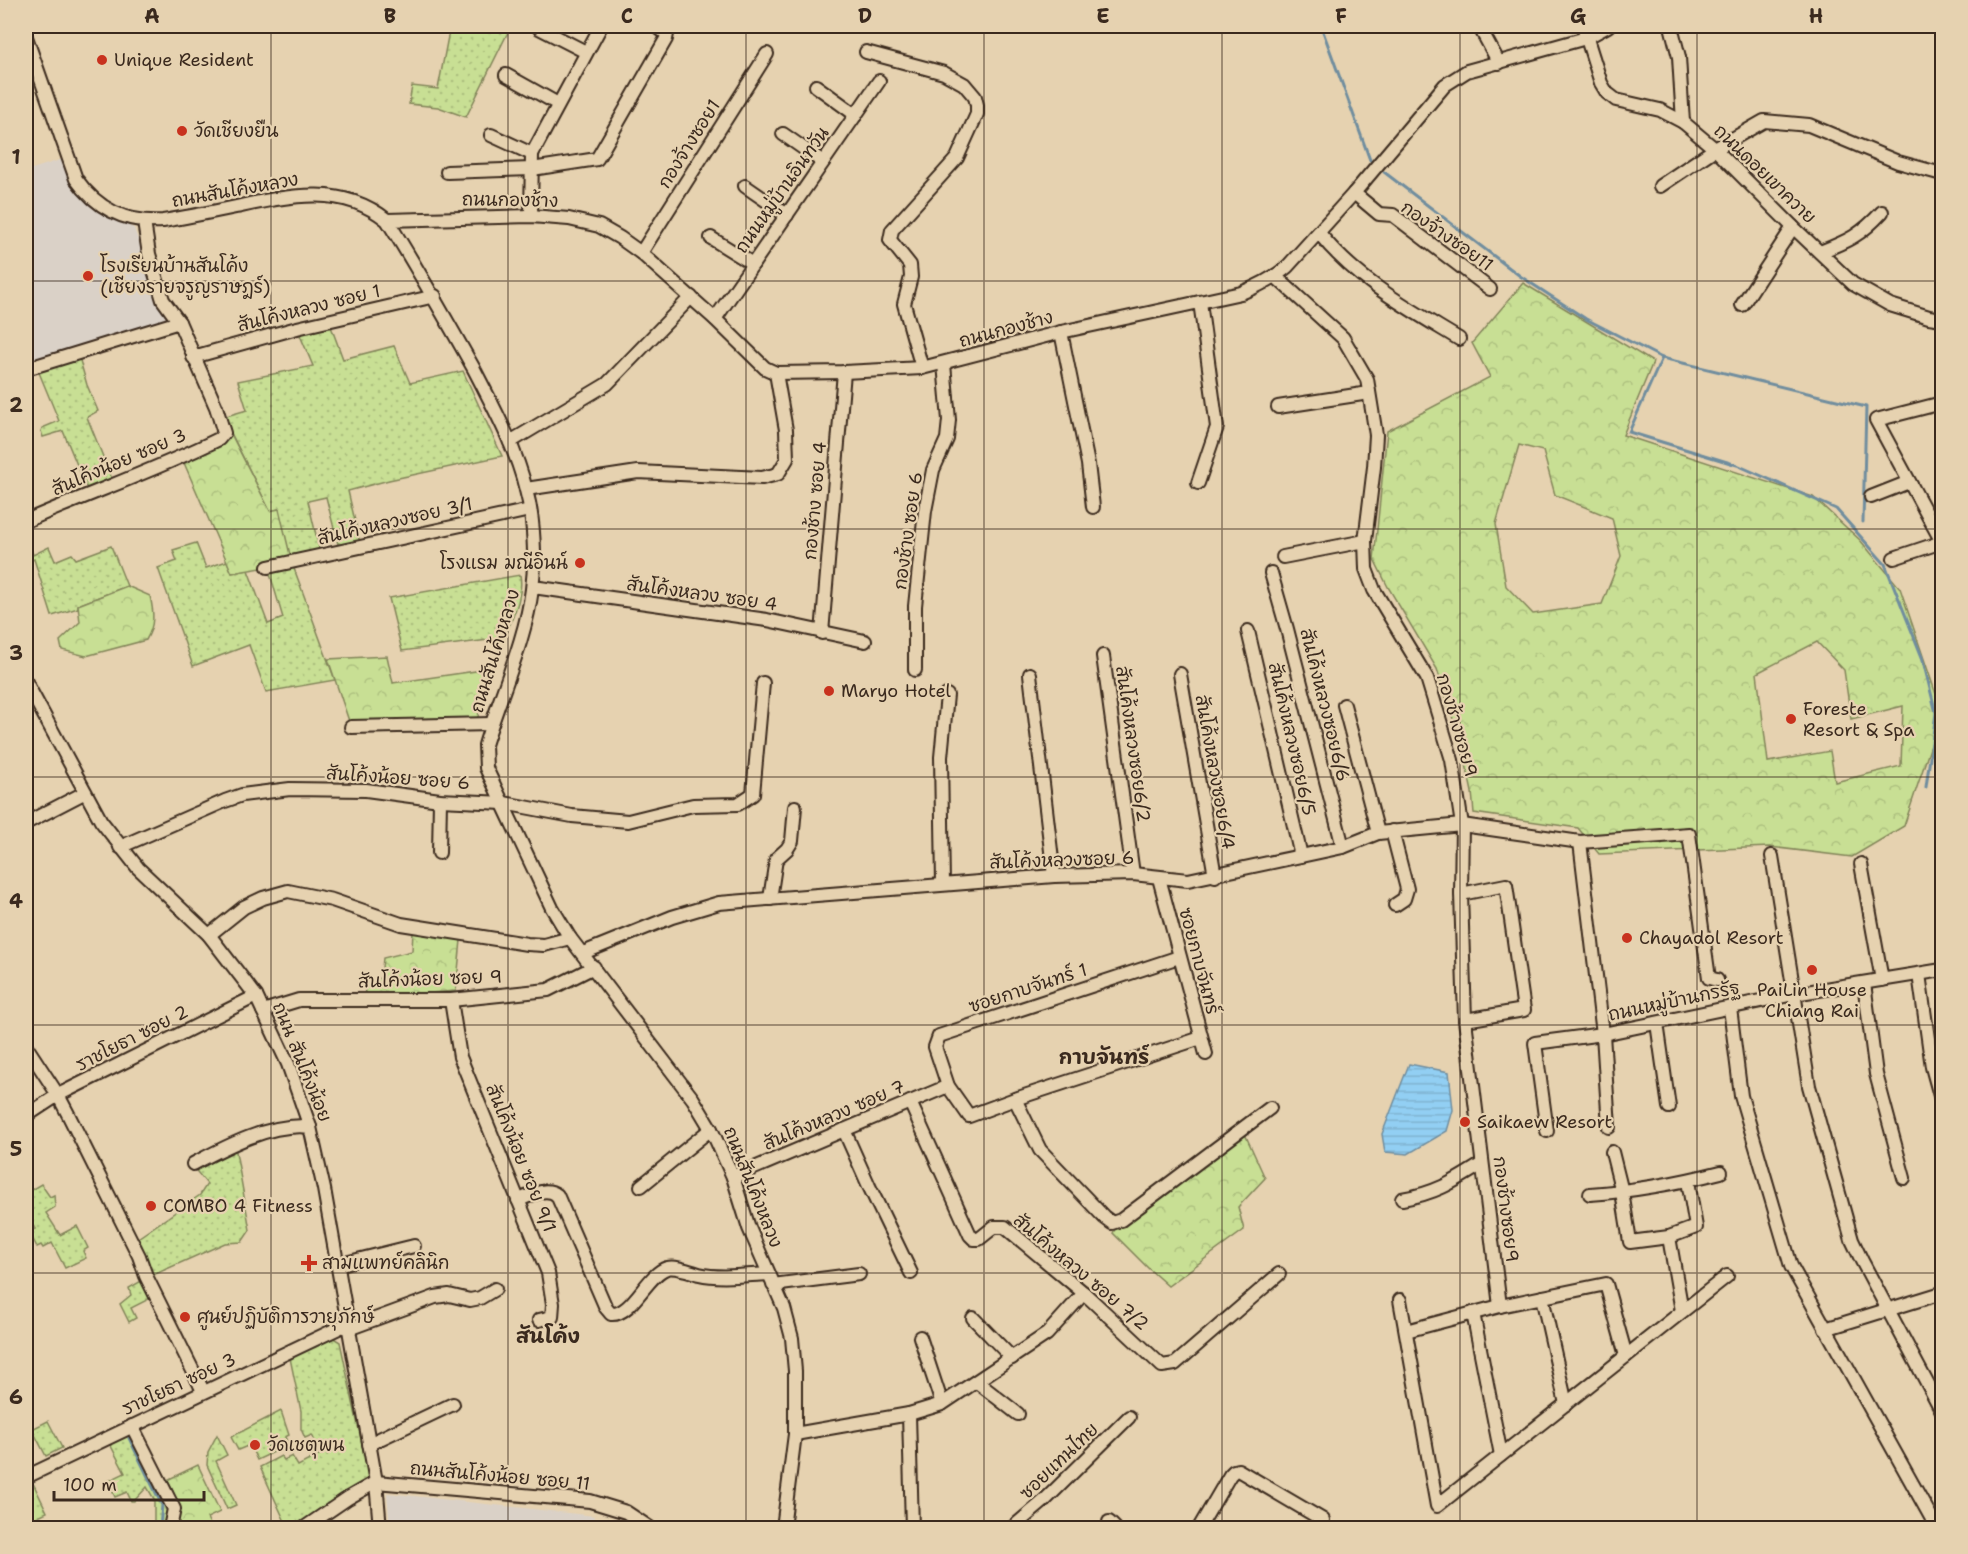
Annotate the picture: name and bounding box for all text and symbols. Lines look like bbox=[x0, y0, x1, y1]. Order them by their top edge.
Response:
text: A bbox=[144, 3, 160, 29]
text: B bbox=[384, 3, 396, 29]
text: C bbox=[621, 3, 633, 29]
text: D bbox=[858, 3, 872, 29]
text: E bbox=[1096, 3, 1110, 29]
text: F bbox=[1335, 3, 1347, 29]
text: G bbox=[1570, 3, 1586, 29]
text: H bbox=[1809, 3, 1823, 29]
place label: Unique Resident bbox=[114, 48, 254, 72]
marker: Unique Resident bbox=[95, 53, 109, 67]
street label: กองจ้างซอย1 bbox=[652, 95, 726, 193]
place label: วัดเชียงยืน bbox=[194, 119, 279, 143]
street label: ถนนดอยเขาควาย bbox=[1709, 119, 1821, 229]
street label: ถนนหมู่บ้านอินทวัน bbox=[729, 122, 836, 259]
marker: วัดเชียงยืน bbox=[175, 124, 189, 138]
text: 1 bbox=[11, 144, 21, 170]
street label: ถนนสันโค้งหลวง bbox=[170, 166, 300, 213]
street label: ถนนกองช้าง bbox=[462, 187, 558, 213]
street label: กองจ้างซอย11 bbox=[1396, 195, 1498, 277]
place label: โรงเรียนบ้านสันโค้ง (เชียงรายจรูญราษฎร์) bbox=[100, 253, 270, 301]
marker: โรงเรียนบ้านสันโค้ง (เชียงรายจรูญราษฎร์) bbox=[81, 269, 95, 283]
street label: สันโค้งหลวง ซอย 1 bbox=[235, 278, 383, 337]
street label: ถนนกองช้าง bbox=[956, 305, 1056, 353]
text: 2 bbox=[9, 392, 23, 418]
street label: สันโค้งน้อย ซอย 3 bbox=[48, 422, 190, 501]
street label: กองช้าง ซอย 4 bbox=[798, 441, 832, 561]
street label: กองช้าง ซอย 6 bbox=[888, 470, 928, 592]
street label: สันโค้งหลวงซอย 3/1 bbox=[315, 491, 475, 551]
place label: โรงแรม มณีอินน์ bbox=[440, 550, 568, 575]
marker: โรงแรม มณีอินน์ bbox=[573, 556, 587, 570]
street label: สันโค้งหลวง ซอย 4 bbox=[625, 571, 779, 616]
street label: ถนนสันโค้งหลวง bbox=[464, 586, 525, 716]
street label: สันโค้งหลวงซอย6/6 bbox=[1294, 626, 1357, 784]
text: 3 bbox=[9, 640, 23, 666]
street label: สันโค้งหลวงซอย6/5 bbox=[1263, 660, 1322, 818]
street label: สันโค้งหลวงซอย6/2 bbox=[1110, 664, 1157, 823]
street label: กองช้างซอย9 bbox=[1431, 670, 1483, 780]
place label: Maryo Hotel bbox=[841, 679, 952, 703]
marker: Maryo Hotel bbox=[822, 684, 836, 698]
street label: สันโค้งหลวงซอย6/4 bbox=[1190, 693, 1241, 851]
place label: Foreste Resort & Spa bbox=[1803, 697, 1915, 742]
marker: Foreste Resort & Spa bbox=[1784, 712, 1798, 726]
street label: สันโค้งน้อย ซอย 6 bbox=[325, 760, 471, 795]
street label: สันโค้งหลวงซอย 6 bbox=[989, 844, 1135, 875]
text: 4 bbox=[9, 888, 23, 914]
street label: ซอยกาบจันทร์ bbox=[1173, 905, 1226, 1018]
place label: Chayadol Resort bbox=[1639, 926, 1784, 950]
marker: Chayadol Resort bbox=[1620, 931, 1634, 945]
street label: ซอยกาบจันทร์ 1 bbox=[965, 957, 1090, 1018]
street label: สันโค้งน้อย ซอย 9 bbox=[357, 963, 502, 994]
marker: PaiLin House Chiang Rai bbox=[1805, 963, 1819, 977]
street label: ถนนหมู่บ้านกรรัฐ bbox=[1606, 975, 1743, 1029]
place label: PaiLin House Chiang Rai bbox=[1757, 978, 1867, 1023]
street label: ถนน สันโค้งน้อย bbox=[267, 998, 338, 1125]
street label: ราชโยธา ซอย 2 bbox=[71, 999, 192, 1077]
district label: กาบจันทร์ bbox=[1059, 1044, 1150, 1070]
street label: สันโค้งหลวง ซอย 7 bbox=[759, 1073, 909, 1156]
street label: สันโค้งน้อย ซอย 9/1 bbox=[480, 1080, 563, 1236]
place label: Saikaew Resort bbox=[1477, 1110, 1613, 1134]
marker: Saikaew Resort bbox=[1458, 1115, 1472, 1129]
street label: ถนนสันโค้งหลวง bbox=[718, 1123, 789, 1251]
text: 5 bbox=[10, 1136, 22, 1162]
street label: กองช้างซอย9 bbox=[1488, 1155, 1524, 1263]
place label: COMBO 4 Fitness bbox=[163, 1194, 313, 1218]
marker: COMBO 4 Fitness bbox=[144, 1199, 158, 1213]
street label: สันโค้งหลวง ซอย 7/2 bbox=[1008, 1208, 1154, 1336]
place label: สามแพทย์คลินิก bbox=[322, 1250, 450, 1275]
marker: สามแพทย์คลินิก bbox=[300, 1254, 318, 1272]
place label: ศูนย์ปฏิบัติการวายุภักษ์ bbox=[197, 1304, 374, 1331]
marker: ศูนย์ปฏิบัติการวายุภักษ์ bbox=[178, 1310, 192, 1324]
district label: สันโค้ง bbox=[516, 1323, 580, 1349]
street label: ราชโยธา ซอย 3 bbox=[118, 1346, 240, 1421]
text: 6 bbox=[9, 1384, 23, 1410]
street label: ซอยแทนไทย bbox=[1014, 1417, 1103, 1505]
place label: วัดเชตุพน bbox=[267, 1433, 344, 1459]
marker: วัดเชตุพน bbox=[248, 1438, 262, 1452]
street label: ถนนสันโค้งน้อย ซอย 11 bbox=[409, 1455, 591, 1496]
scale bar bbox=[54, 1464, 204, 1502]
text: 100 m bbox=[63, 1473, 117, 1497]

